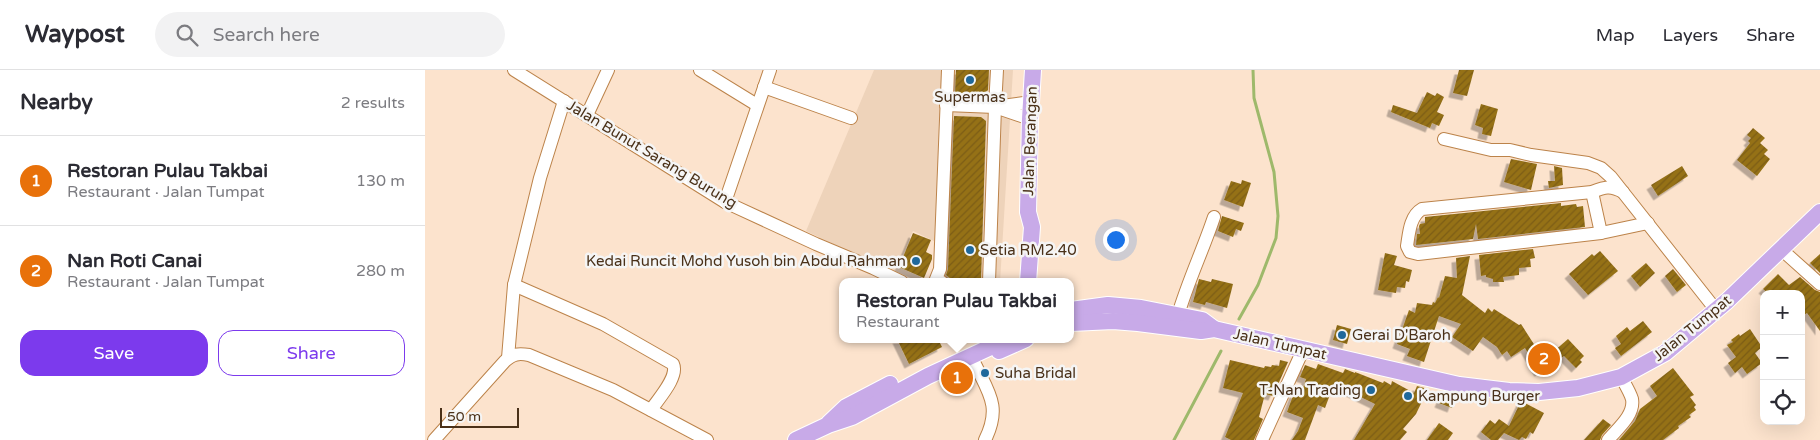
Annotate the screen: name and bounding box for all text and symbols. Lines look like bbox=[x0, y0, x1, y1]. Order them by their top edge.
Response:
search box bbox=[155, 12, 505, 57]
text: Waypost bbox=[25, 20, 125, 49]
icon: search bbox=[173, 21, 201, 49]
text: Search here bbox=[213, 24, 320, 46]
text: Map bbox=[1596, 24, 1635, 46]
text: Layers bbox=[1663, 24, 1718, 46]
text: Share bbox=[1746, 24, 1795, 46]
marker: Supermas bbox=[964, 74, 976, 86]
street label: Jalan Berangan bbox=[1019, 86, 1041, 196]
place label: Supermas bbox=[934, 88, 1006, 106]
text: Nearby bbox=[20, 90, 93, 115]
text: 2 results bbox=[341, 93, 405, 113]
street label: Jalan Bunut Sarang Burung bbox=[564, 96, 740, 212]
text: Restoran Pulau Takbai bbox=[67, 160, 268, 182]
text: 1 bbox=[31, 171, 41, 191]
text: 130 m bbox=[356, 171, 405, 191]
text: Restaurant · Jalan Tumpat bbox=[67, 182, 265, 202]
your location bbox=[1103, 227, 1129, 253]
place label: Setia RM2.40 bbox=[980, 241, 1077, 259]
marker: Setia RM2.40 bbox=[964, 244, 976, 256]
text: Nan Roti Canai bbox=[67, 250, 202, 272]
place label: Kedai Runcit Mohd Yusoh bin Abdul Rahman bbox=[586, 252, 906, 270]
marker: Kedai Runcit Mohd Yusoh bin Abdul Rahman bbox=[910, 255, 922, 267]
text: 2 bbox=[31, 261, 41, 281]
text: 280 m bbox=[356, 261, 405, 281]
text: Restaurant · Jalan Tumpat bbox=[67, 272, 265, 292]
popup bbox=[839, 278, 1074, 343]
text: Restoran Pulau Takbai bbox=[856, 290, 1057, 312]
map controls bbox=[1760, 290, 1805, 425]
button: + bbox=[1760, 290, 1805, 335]
street label: Jalan Tumpat bbox=[1649, 291, 1735, 365]
text: Restaurant bbox=[856, 312, 940, 332]
street label: Jalan Tumpat bbox=[1232, 325, 1329, 364]
place label: Gerai D'Baroh bbox=[1352, 326, 1451, 344]
marker: Gerai D'Baroh bbox=[1336, 329, 1348, 341]
button: Save bbox=[20, 330, 208, 376]
button: Share bbox=[218, 330, 405, 376]
button: − bbox=[1760, 335, 1805, 380]
pin: 2 bbox=[1528, 340, 1560, 378]
pin: 1 bbox=[941, 359, 973, 397]
place label: Suha Bridal bbox=[995, 364, 1076, 382]
marker: Suha Bridal bbox=[979, 367, 991, 379]
button: locate bbox=[1760, 380, 1805, 425]
place label: T-Nan Trading bbox=[1259, 381, 1361, 399]
marker: T-Nan Trading bbox=[1365, 384, 1377, 396]
place label: Kampung Burger bbox=[1418, 387, 1540, 405]
marker: Kampung Burger bbox=[1402, 390, 1414, 402]
scale bar bbox=[440, 405, 519, 428]
text: 50 m bbox=[447, 408, 481, 425]

